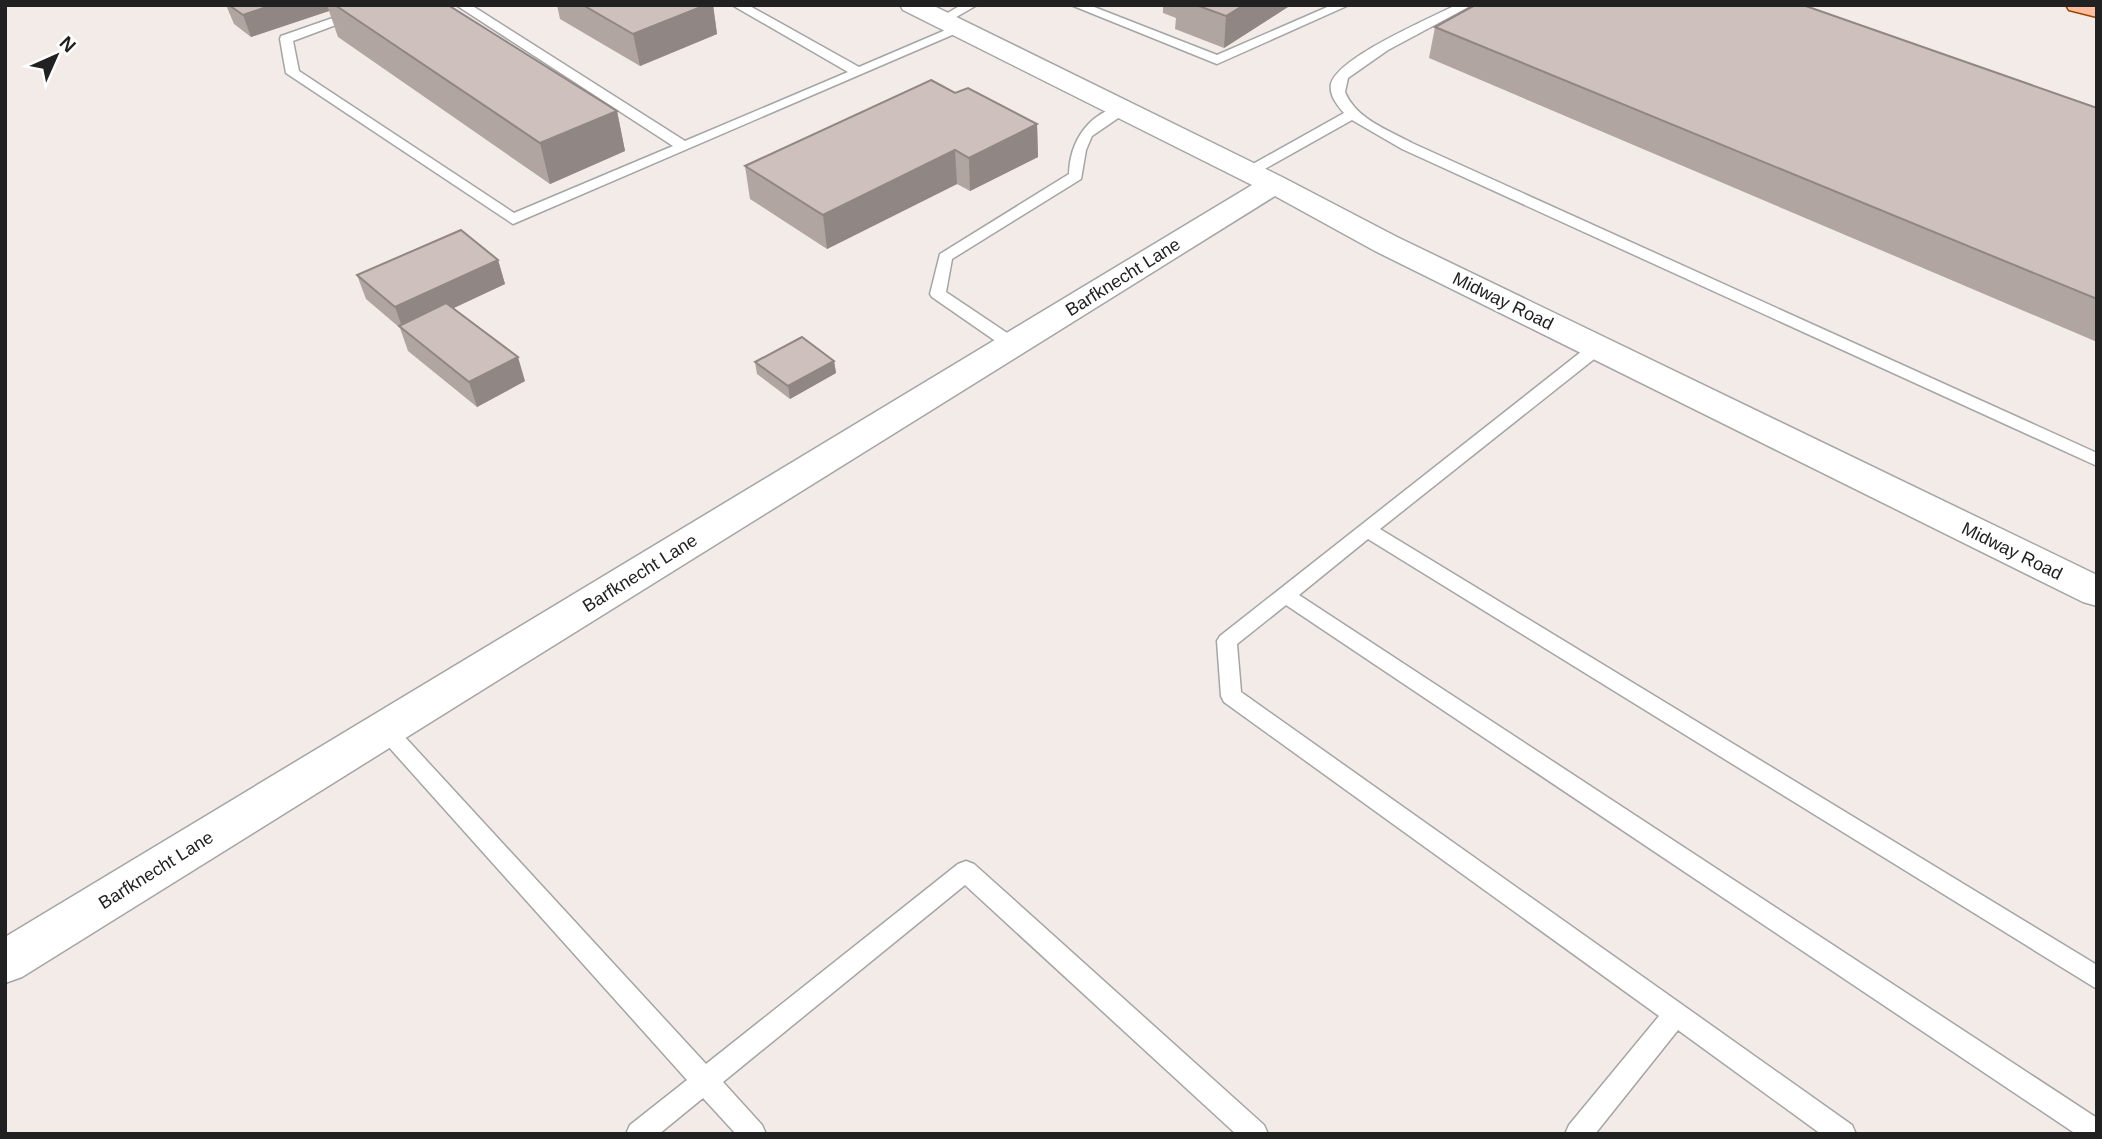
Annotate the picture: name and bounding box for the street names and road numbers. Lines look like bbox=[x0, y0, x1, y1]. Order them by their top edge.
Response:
street label: Barfknecht Lane bbox=[1062, 234, 1184, 320]
street label: Midway Road bbox=[1450, 268, 1556, 334]
street label: Midway Road bbox=[1959, 518, 2065, 584]
street label: Barfknecht Lane bbox=[579, 530, 701, 616]
street label: Barfknecht Lane bbox=[95, 827, 217, 913]

